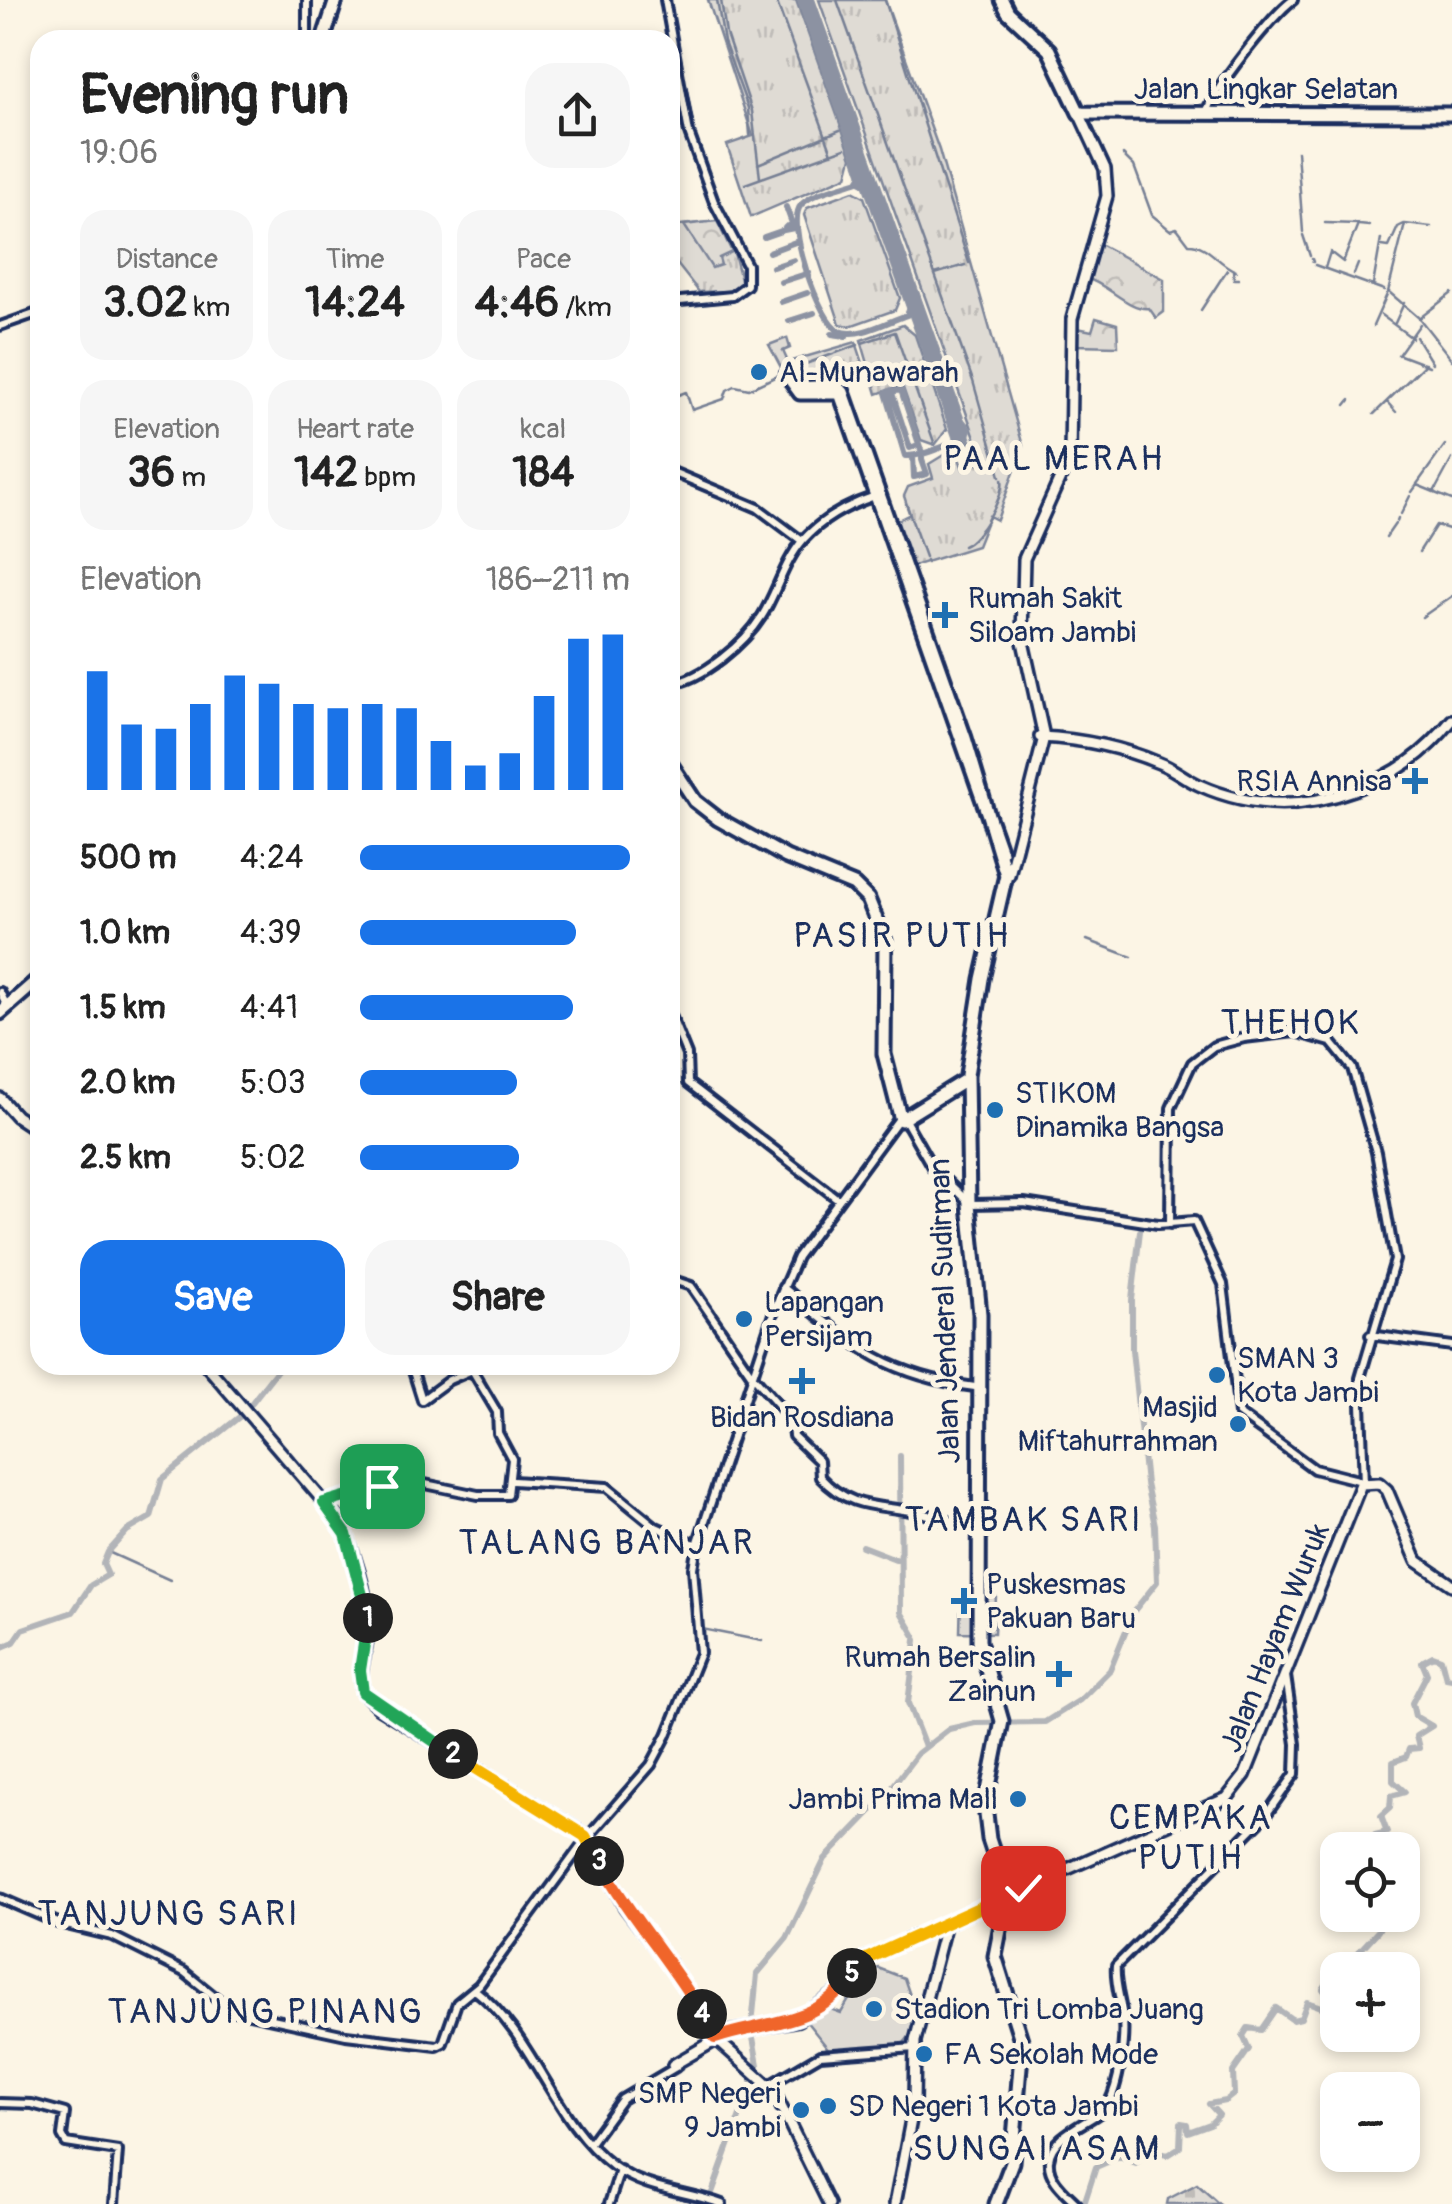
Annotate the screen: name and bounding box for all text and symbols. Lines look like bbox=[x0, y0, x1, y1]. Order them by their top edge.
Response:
text: Evening run bbox=[80, 61, 349, 130]
button: share bbox=[525, 63, 630, 168]
street label: Jalan Lingkar Selatan bbox=[1134, 71, 1398, 108]
text: 19:06 bbox=[80, 133, 158, 173]
text: Distance bbox=[115, 242, 218, 277]
text: Time bbox=[326, 242, 384, 277]
text: Pace bbox=[516, 242, 571, 277]
text: 3.02 bbox=[103, 277, 188, 329]
text: 14:24 bbox=[305, 277, 405, 329]
text: 4:46 bbox=[475, 277, 559, 329]
text: km bbox=[188, 290, 230, 325]
text: /km bbox=[559, 290, 612, 325]
place label: Al-Munawarah bbox=[779, 354, 959, 391]
marker: Al-Munawarah bbox=[748, 361, 770, 383]
text: Elevation bbox=[113, 412, 220, 447]
text: Heart rate bbox=[296, 412, 414, 447]
text: kcal bbox=[521, 412, 566, 447]
district label: PAAL MERAH bbox=[943, 437, 1165, 481]
text: 36 bbox=[127, 447, 175, 499]
text: 142 bbox=[294, 447, 358, 499]
text: 184 bbox=[512, 447, 574, 499]
text: m bbox=[175, 460, 206, 495]
text: bpm bbox=[358, 460, 416, 495]
text: Elevation bbox=[80, 560, 202, 600]
text: 186–211 m bbox=[486, 560, 630, 600]
place label: Rumah Sakit Siloam Jambi bbox=[968, 580, 1136, 651]
marker: Rumah Sakit Siloam Jambi bbox=[932, 602, 958, 628]
place label: RSIA Annisa bbox=[1237, 763, 1392, 800]
marker: RSIA Annisa bbox=[1402, 768, 1428, 794]
text: 500 m bbox=[80, 838, 176, 878]
text: 4:24 bbox=[240, 838, 304, 878]
text: 1.0 km bbox=[80, 913, 170, 953]
text: 4:39 bbox=[240, 913, 301, 953]
district label: PASIR PUTIH bbox=[793, 914, 1011, 958]
text: 1.5 km bbox=[80, 988, 166, 1028]
text: 4:41 bbox=[240, 988, 298, 1028]
district label: THEHOK bbox=[1221, 1001, 1361, 1045]
text: 2.0 km bbox=[80, 1063, 175, 1103]
text: 5:03 bbox=[240, 1063, 306, 1103]
place label: STIKOM Dinamika Bangsa bbox=[1015, 1075, 1224, 1146]
marker: STIKOM Dinamika Bangsa bbox=[984, 1099, 1006, 1121]
text: 2.5 km bbox=[80, 1138, 171, 1178]
text: 5:02 bbox=[240, 1138, 306, 1178]
street label: Jalan Jenderal Sudirman bbox=[921, 1158, 969, 1464]
button: Save bbox=[80, 1240, 345, 1355]
button: Share bbox=[365, 1240, 630, 1355]
place label: Lapangan Persijam bbox=[764, 1284, 884, 1355]
marker: Lapangan Persijam bbox=[733, 1308, 755, 1330]
place label: SMAN 3 Kota Jambi bbox=[1237, 1340, 1379, 1411]
marker: SMAN 3 Kota Jambi bbox=[1206, 1364, 1228, 1386]
marker: Bidan Rosdiana bbox=[789, 1368, 815, 1394]
place label: Masjid Miftahurrahman bbox=[1018, 1389, 1218, 1460]
place label: Bidan Rosdiana bbox=[710, 1399, 894, 1436]
marker: Masjid Miftahurrahman bbox=[1227, 1413, 1249, 1435]
pin bbox=[340, 1444, 425, 1529]
icon: arrive bbox=[355, 1459, 410, 1514]
district label: TAMBAK SARI bbox=[905, 1498, 1143, 1542]
street label: Jalan Hayam Wuruk bbox=[1212, 1518, 1338, 1758]
district label: TALANG BANJAR bbox=[459, 1521, 755, 1565]
place label: Puskesmas Pakuan Baru bbox=[986, 1566, 1136, 1637]
marker: Puskesmas Pakuan Baru bbox=[951, 1588, 977, 1614]
pin: 1 bbox=[343, 1593, 393, 1643]
text: 1 bbox=[363, 1600, 373, 1635]
place label: Rumah Bersalin Zainun bbox=[844, 1639, 1036, 1710]
marker: Rumah Bersalin Zainun bbox=[1046, 1661, 1072, 1687]
pin: 2 bbox=[428, 1729, 478, 1779]
text: 2 bbox=[445, 1736, 461, 1771]
place label: Jambi Prima Mall bbox=[788, 1781, 998, 1818]
marker: Jambi Prima Mall bbox=[1007, 1788, 1029, 1810]
district label: CEMPAKA PUTIH bbox=[1109, 1796, 1273, 1880]
map controls bbox=[1320, 1832, 1420, 2172]
button: locate bbox=[1320, 1832, 1420, 1932]
pin: 3 bbox=[574, 1836, 624, 1886]
text: 3 bbox=[591, 1843, 607, 1878]
pin bbox=[981, 1846, 1066, 1931]
icon: check bbox=[996, 1861, 1051, 1916]
district label: TANJUNG SARI bbox=[38, 1892, 300, 1936]
pin: 5 bbox=[827, 1948, 877, 1998]
button: + bbox=[1320, 1952, 1420, 2052]
text: 5 bbox=[844, 1955, 860, 1990]
pin: 4 bbox=[677, 1989, 727, 2039]
district label: TANJUNG PINANG bbox=[108, 1990, 424, 2034]
place label: Stadion Tri Lomba Juang bbox=[894, 1991, 1204, 2028]
text: 4 bbox=[694, 1996, 710, 2031]
marker: Stadion Tri Lomba Juang bbox=[863, 1998, 885, 2020]
place label: FA Sekolah Mode bbox=[944, 2036, 1158, 2073]
marker: FA Sekolah Mode bbox=[913, 2043, 935, 2065]
button: − bbox=[1320, 2072, 1420, 2172]
place label: SMP Negeri 9 Jambi bbox=[638, 2075, 781, 2146]
place label: SD Negeri 1 Kota Jambi bbox=[848, 2088, 1138, 2125]
marker: SD Negeri 1 Kota Jambi bbox=[817, 2095, 839, 2117]
marker: SMP Negeri 9 Jambi bbox=[790, 2099, 812, 2121]
district label: SUNGAI ASAM bbox=[912, 2127, 1162, 2171]

